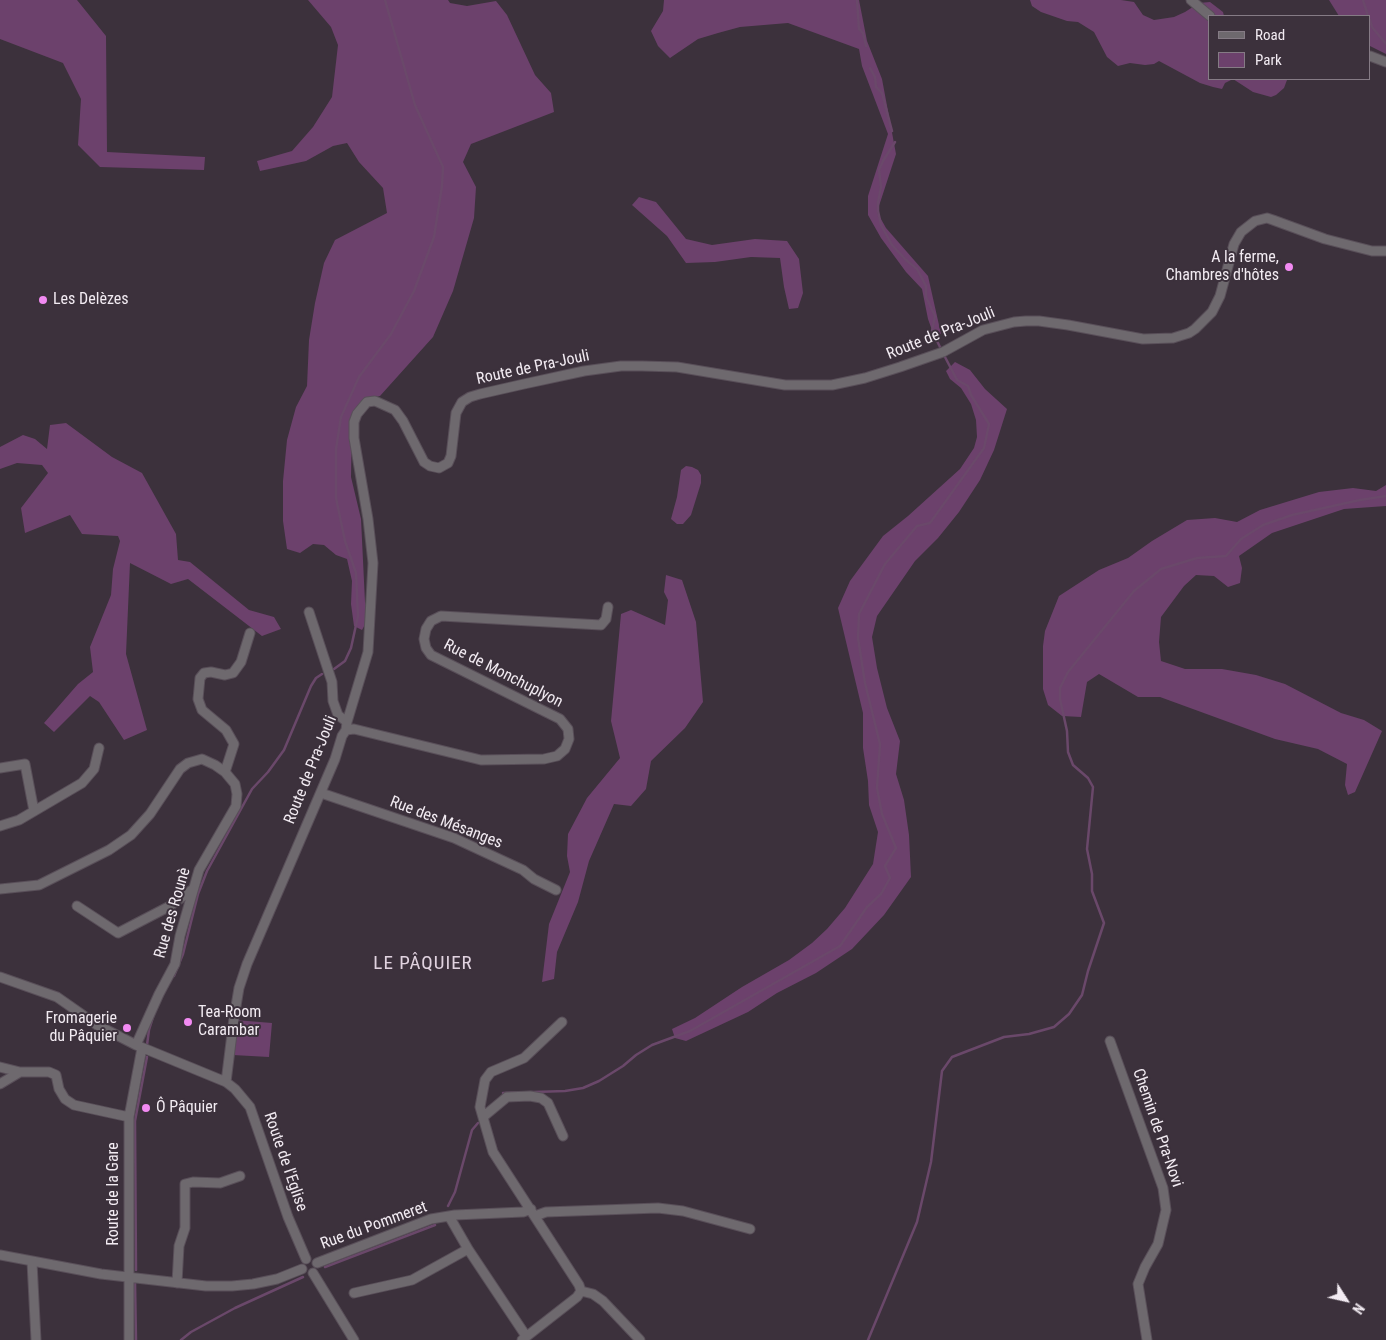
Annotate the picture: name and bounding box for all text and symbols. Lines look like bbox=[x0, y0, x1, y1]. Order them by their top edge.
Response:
legend bbox=[1208, 15, 1371, 80]
text: Road bbox=[1255, 26, 1285, 44]
text: Park bbox=[1255, 51, 1282, 69]
place label: A la ferme, Chambres d'hôtes bbox=[1165, 248, 1279, 286]
marker: A la ferme, Chambres d'hôtes bbox=[1283, 261, 1295, 273]
place label: Les Delèzes bbox=[53, 290, 129, 310]
marker: Les Delèzes bbox=[37, 294, 49, 306]
street label: Route de Pra-Jouli bbox=[884, 304, 998, 364]
street label: Route de Pra-Jouli bbox=[475, 347, 591, 389]
street label: Rue de Monchuplyon bbox=[440, 636, 566, 712]
street label: Route de Pra-Jouli bbox=[281, 713, 341, 827]
street label: Rue des Mésanges bbox=[387, 793, 505, 853]
street label: Rue des Rounè bbox=[151, 866, 195, 960]
district label: LE PÂQUIER bbox=[372, 953, 474, 975]
place label: Tea-Room Carambar bbox=[198, 1003, 261, 1041]
place label: Fromagerie du Pâquier bbox=[46, 1009, 117, 1047]
marker: Tea-Room Carambar bbox=[182, 1016, 194, 1028]
marker: Fromagerie du Pâquier bbox=[121, 1022, 133, 1034]
street label: Chemin de Pra-Novi bbox=[1128, 1066, 1186, 1190]
place label: Ô Pâquier bbox=[156, 1098, 218, 1118]
marker: Ô Pâquier bbox=[140, 1102, 152, 1114]
street label: Route de l'Eglise bbox=[259, 1110, 311, 1214]
street label: Route de la Gare bbox=[104, 1142, 124, 1246]
street label: Rue du Pommeret bbox=[318, 1198, 430, 1254]
north arrow bbox=[1321, 1275, 1371, 1325]
text: N bbox=[1349, 1300, 1367, 1317]

